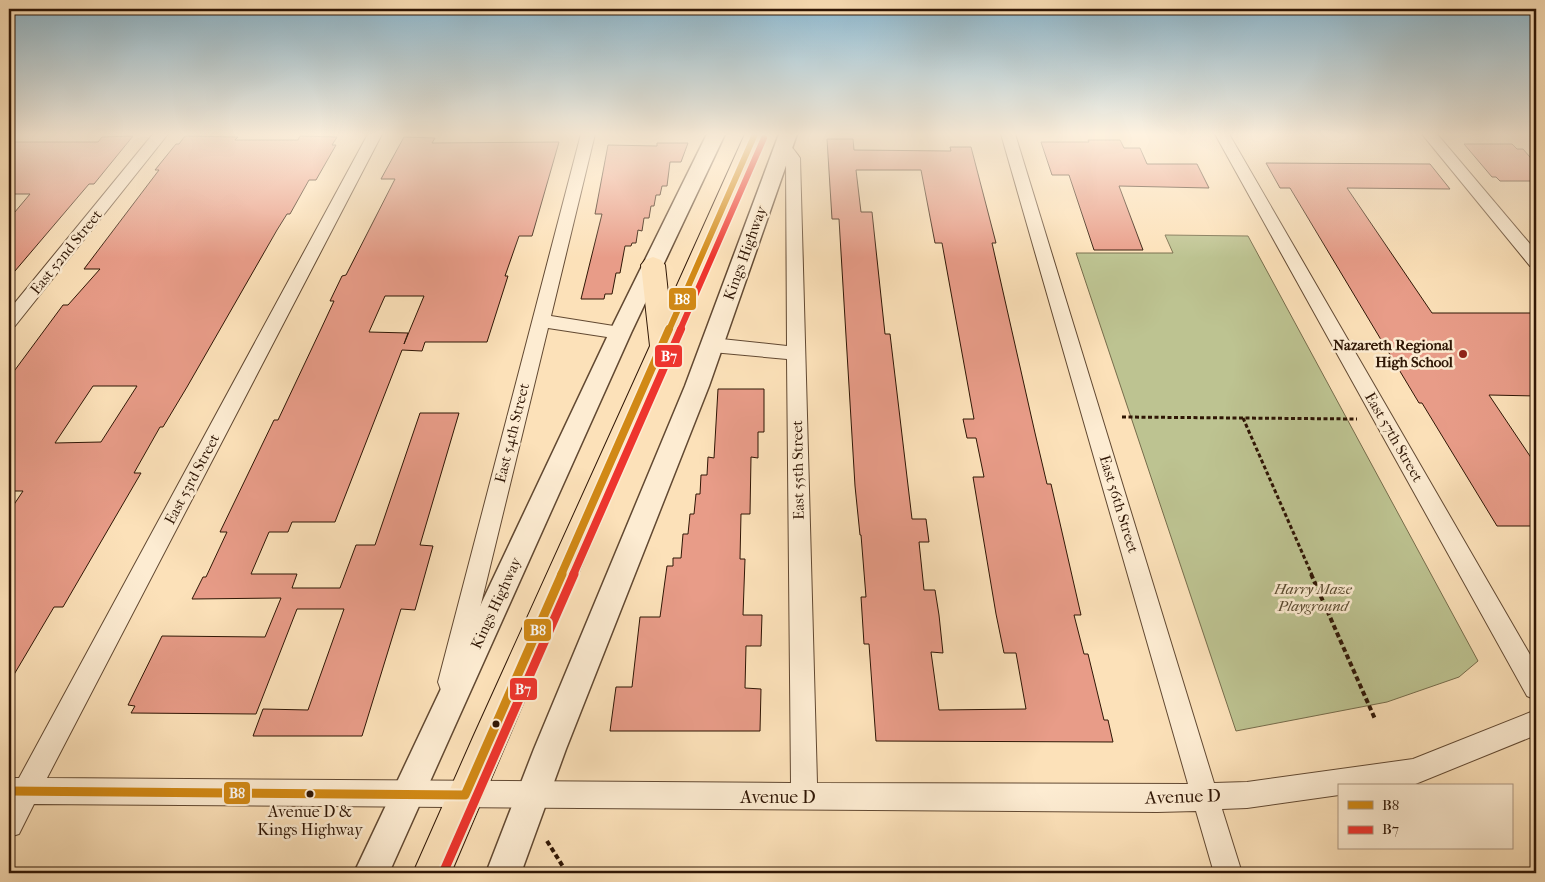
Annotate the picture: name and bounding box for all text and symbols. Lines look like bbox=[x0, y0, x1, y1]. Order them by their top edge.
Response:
street label: Kings Highway bbox=[720, 203, 771, 303]
street label: East 52nd Street bbox=[26, 205, 106, 298]
line badge: B8 bbox=[668, 287, 697, 311]
text: B8 bbox=[674, 291, 690, 308]
place label: Nazareth Regional High School bbox=[1333, 336, 1454, 371]
line badge: B7 bbox=[654, 344, 683, 368]
text: B7 bbox=[661, 348, 677, 365]
marker: Nazareth Regional High School bbox=[1457, 348, 1469, 360]
street label: East 54th Street bbox=[491, 381, 533, 485]
street label: East 57th Street bbox=[1361, 389, 1427, 486]
street label: East 55th Street bbox=[788, 419, 808, 520]
street label: East 53rd Street bbox=[161, 430, 224, 527]
street label: East 56th Street bbox=[1096, 453, 1143, 556]
street label: Kings Highway bbox=[467, 553, 525, 652]
park label: Harry Maze Playground bbox=[1273, 580, 1353, 615]
line badge: B8 bbox=[523, 618, 552, 642]
text: B8 bbox=[530, 622, 546, 639]
line badge: B7 bbox=[509, 677, 538, 701]
text: B7 bbox=[515, 681, 531, 698]
unlabelled marker bbox=[491, 719, 501, 729]
line badge: B8 bbox=[223, 781, 251, 805]
legend bbox=[1338, 784, 1512, 850]
text: B8 bbox=[229, 785, 245, 802]
street label: Avenue D bbox=[1144, 785, 1221, 809]
street label: Avenue D bbox=[739, 787, 816, 808]
marker: Avenue D & Kings Highway bbox=[305, 789, 315, 799]
text: B8 bbox=[1382, 796, 1399, 814]
place label: Avenue D & Kings Highway bbox=[257, 802, 363, 839]
text: B7 bbox=[1382, 820, 1399, 838]

